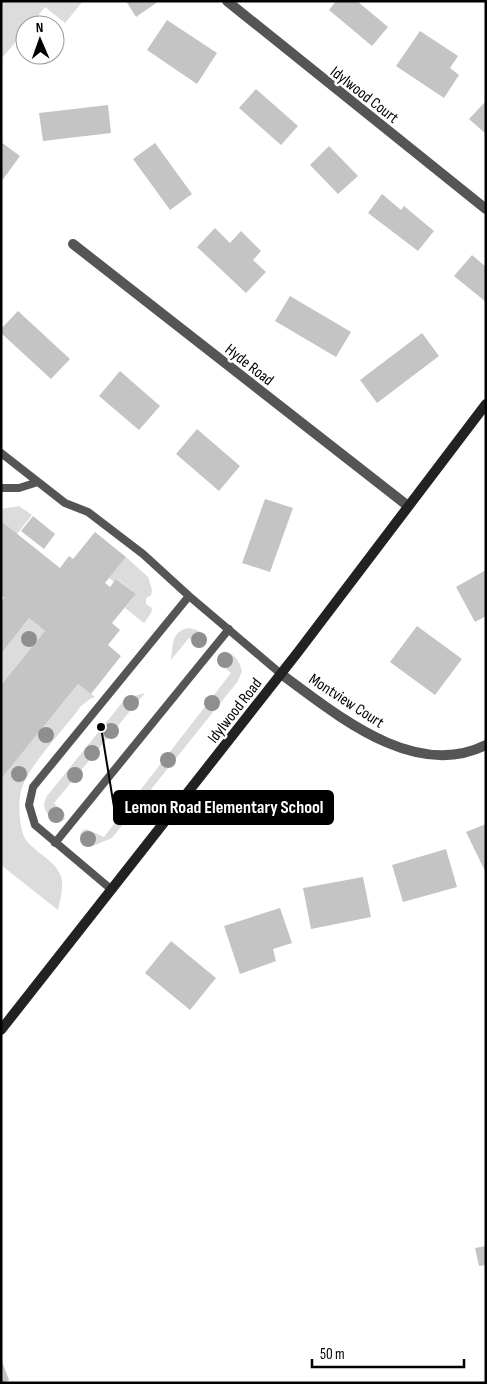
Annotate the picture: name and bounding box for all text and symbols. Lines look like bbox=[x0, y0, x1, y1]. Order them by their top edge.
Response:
north arrow bbox=[15, 15, 65, 65]
text: N bbox=[36, 19, 44, 36]
street label: Idylwood Court bbox=[326, 63, 402, 128]
street label: Hyde Road bbox=[221, 340, 277, 390]
street label: Montview Court bbox=[305, 670, 387, 733]
street label: Idylwood Road bbox=[204, 675, 266, 747]
callout: Lemon Road Elementary School bbox=[114, 791, 333, 824]
text: Lemon Road Elementary School bbox=[124, 797, 324, 818]
scale bar bbox=[312, 1336, 464, 1368]
text: 50 m bbox=[320, 1345, 345, 1364]

